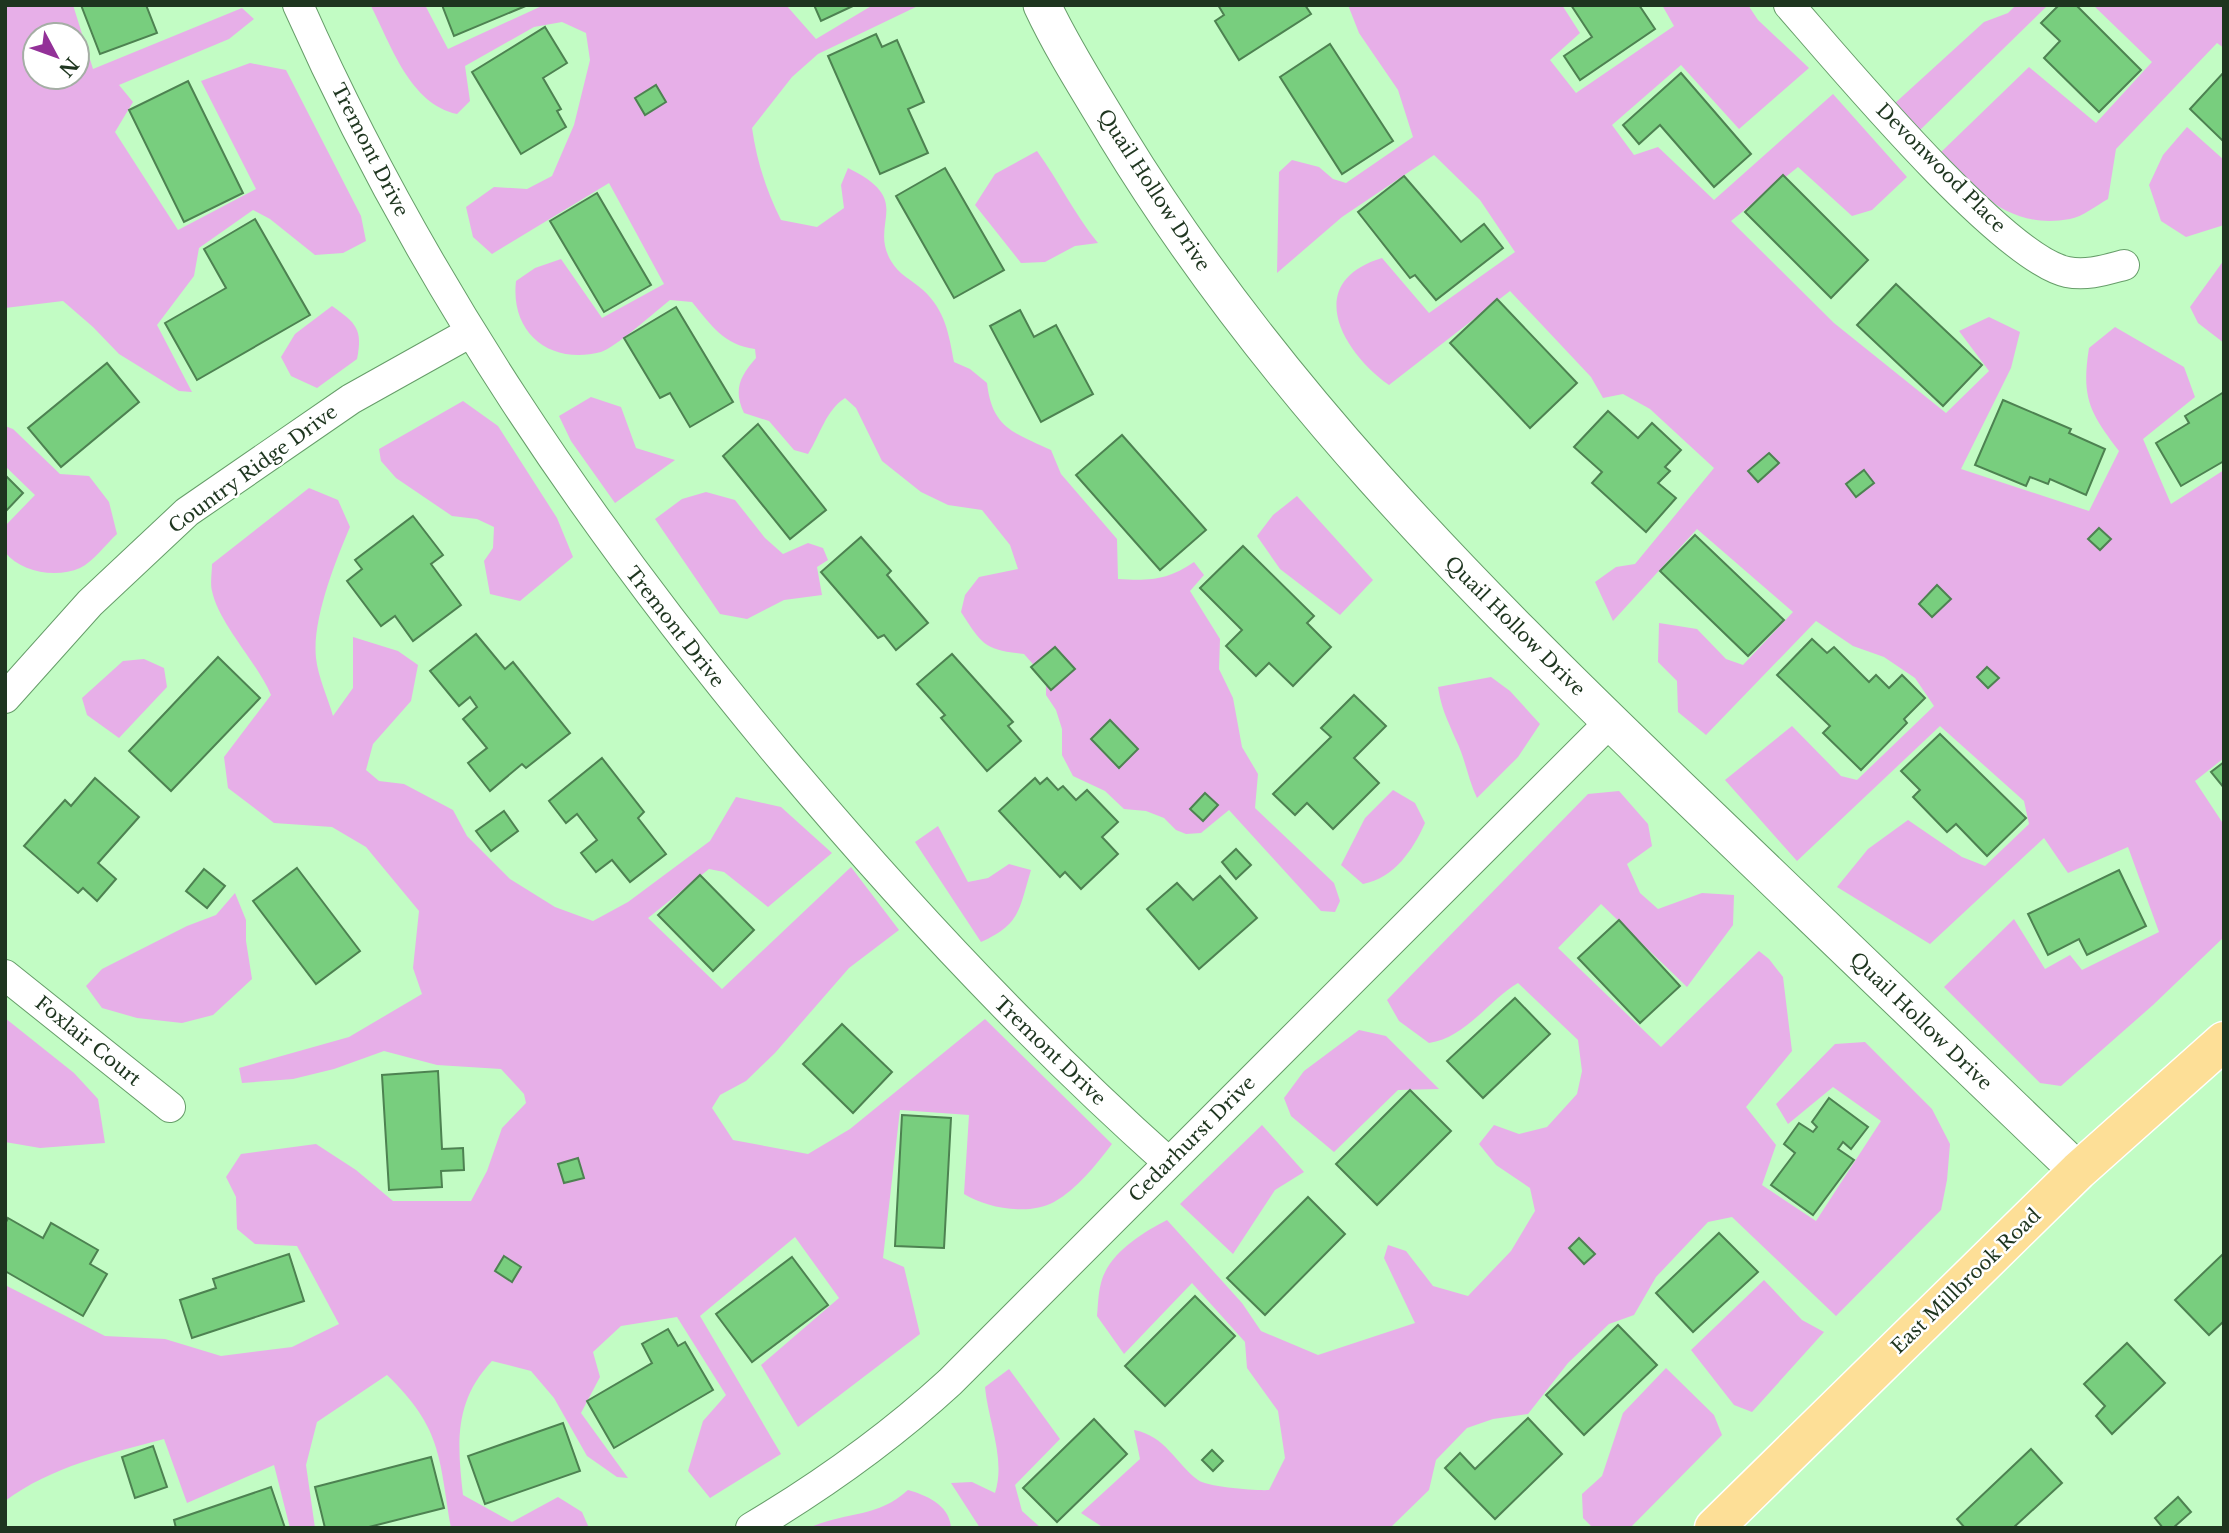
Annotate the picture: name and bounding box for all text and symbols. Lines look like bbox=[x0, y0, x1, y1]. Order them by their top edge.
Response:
north arrow bbox=[21, 21, 91, 91]
text: N bbox=[54, 53, 83, 81]
street label: Tremont Drive bbox=[327, 80, 413, 220]
street label: Devonwood Place bbox=[1871, 98, 2011, 238]
street label: Quail Hollow Drive bbox=[1093, 105, 1215, 275]
street label: Country Ridge Drive bbox=[164, 400, 342, 538]
street label: Quail Hollow Drive bbox=[1440, 551, 1590, 701]
street label: Tremont Drive bbox=[621, 562, 729, 692]
street label: Quail Hollow Drive bbox=[1845, 947, 1997, 1095]
street label: Foxlair Court bbox=[31, 991, 146, 1091]
street label: Tremont Drive bbox=[989, 992, 1111, 1110]
street label: Cedarhurst Drive bbox=[1124, 1071, 1260, 1207]
street label: East Millbrook Road bbox=[1887, 1204, 2046, 1358]

